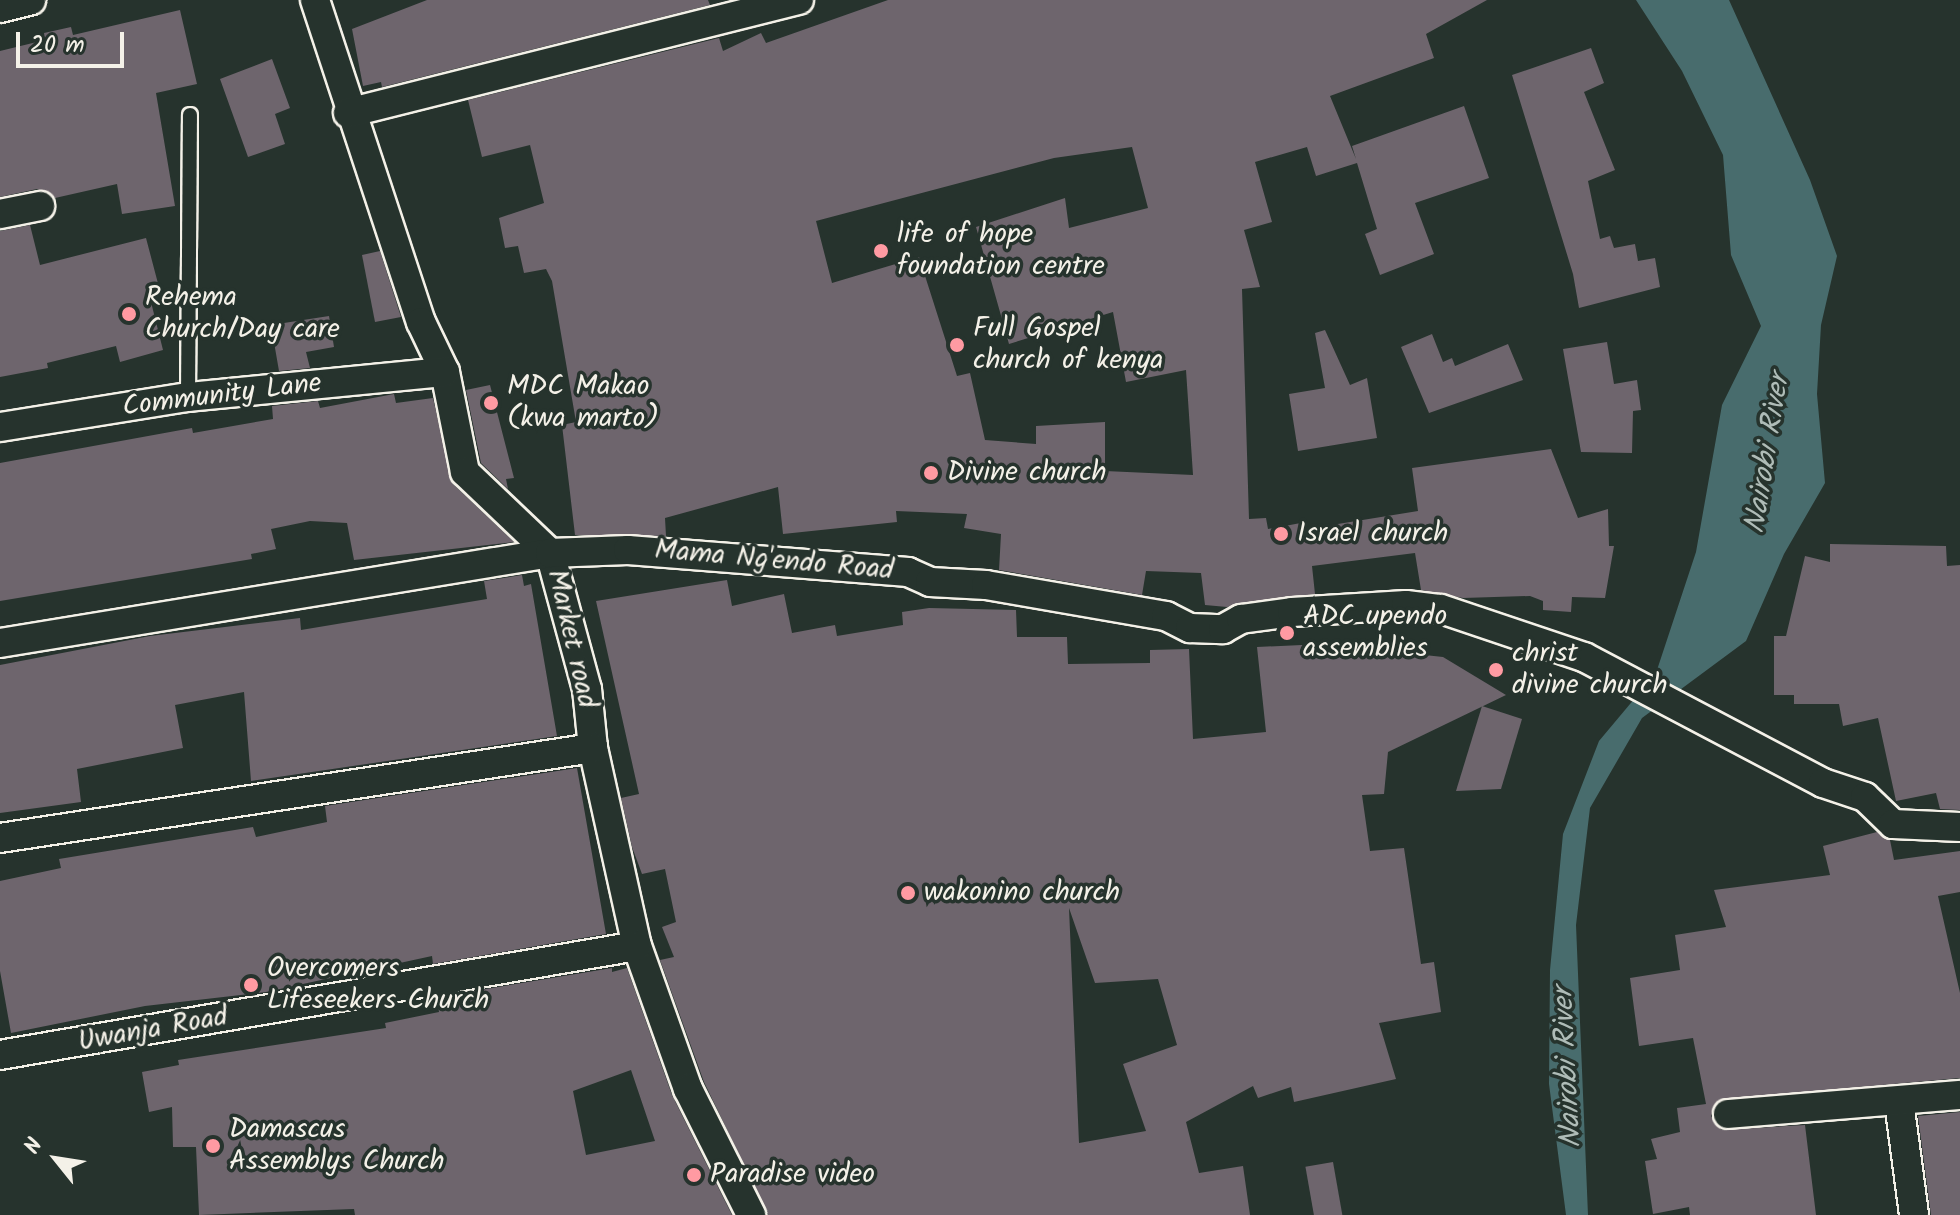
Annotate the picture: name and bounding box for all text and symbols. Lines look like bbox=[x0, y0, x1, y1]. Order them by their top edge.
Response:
scale bar bbox=[20, 16, 128, 66]
text: 20 m bbox=[30, 26, 85, 65]
place label: life of hope foundation centre bbox=[897, 218, 1105, 284]
marker: life of hope foundation centre bbox=[872, 242, 890, 260]
place label: Rehema Church/Day care bbox=[145, 281, 340, 347]
marker: Rehema Church/Day care bbox=[120, 305, 138, 323]
place label: Full Gospel church of kenya bbox=[973, 312, 1163, 378]
marker: Full Gospel church of kenya bbox=[948, 336, 966, 354]
street label: Community Lane bbox=[121, 367, 323, 425]
place label: MDC Makao (kwa marto) bbox=[507, 370, 659, 436]
water label: Nairobi River bbox=[1738, 372, 1798, 536]
marker: MDC Makao (kwa marto) bbox=[482, 394, 500, 412]
place label: Divine church bbox=[947, 456, 1107, 490]
marker: Divine church bbox=[922, 464, 940, 482]
place label: Israel church bbox=[1297, 517, 1448, 551]
marker: Israel church bbox=[1272, 525, 1290, 543]
street label: Mama Ng'endo Road bbox=[653, 534, 895, 588]
street label: Market road bbox=[539, 566, 603, 712]
place label: ADC upendo assemblies bbox=[1303, 600, 1447, 666]
marker: ADC upendo assemblies bbox=[1278, 624, 1296, 642]
place label: christ divine church bbox=[1512, 637, 1668, 703]
marker: christ divine church bbox=[1487, 661, 1505, 679]
place label: wakonino church bbox=[924, 876, 1120, 910]
marker: wakonino church bbox=[899, 884, 917, 902]
place label: Overcomers Lifeseekers Church bbox=[267, 952, 489, 1018]
marker: Overcomers Lifeseekers Church bbox=[242, 976, 260, 994]
water label: Nairobi River bbox=[1546, 987, 1590, 1149]
street label: Uwanja Road bbox=[76, 1000, 230, 1060]
place label: Damascus Assemblys Church bbox=[229, 1113, 445, 1179]
north arrow bbox=[16, 1119, 96, 1199]
text: N bbox=[16, 1132, 53, 1162]
marker: Damascus Assemblys Church bbox=[204, 1137, 222, 1155]
place label: Paradise video bbox=[710, 1158, 875, 1192]
marker: Paradise video bbox=[685, 1166, 703, 1184]

